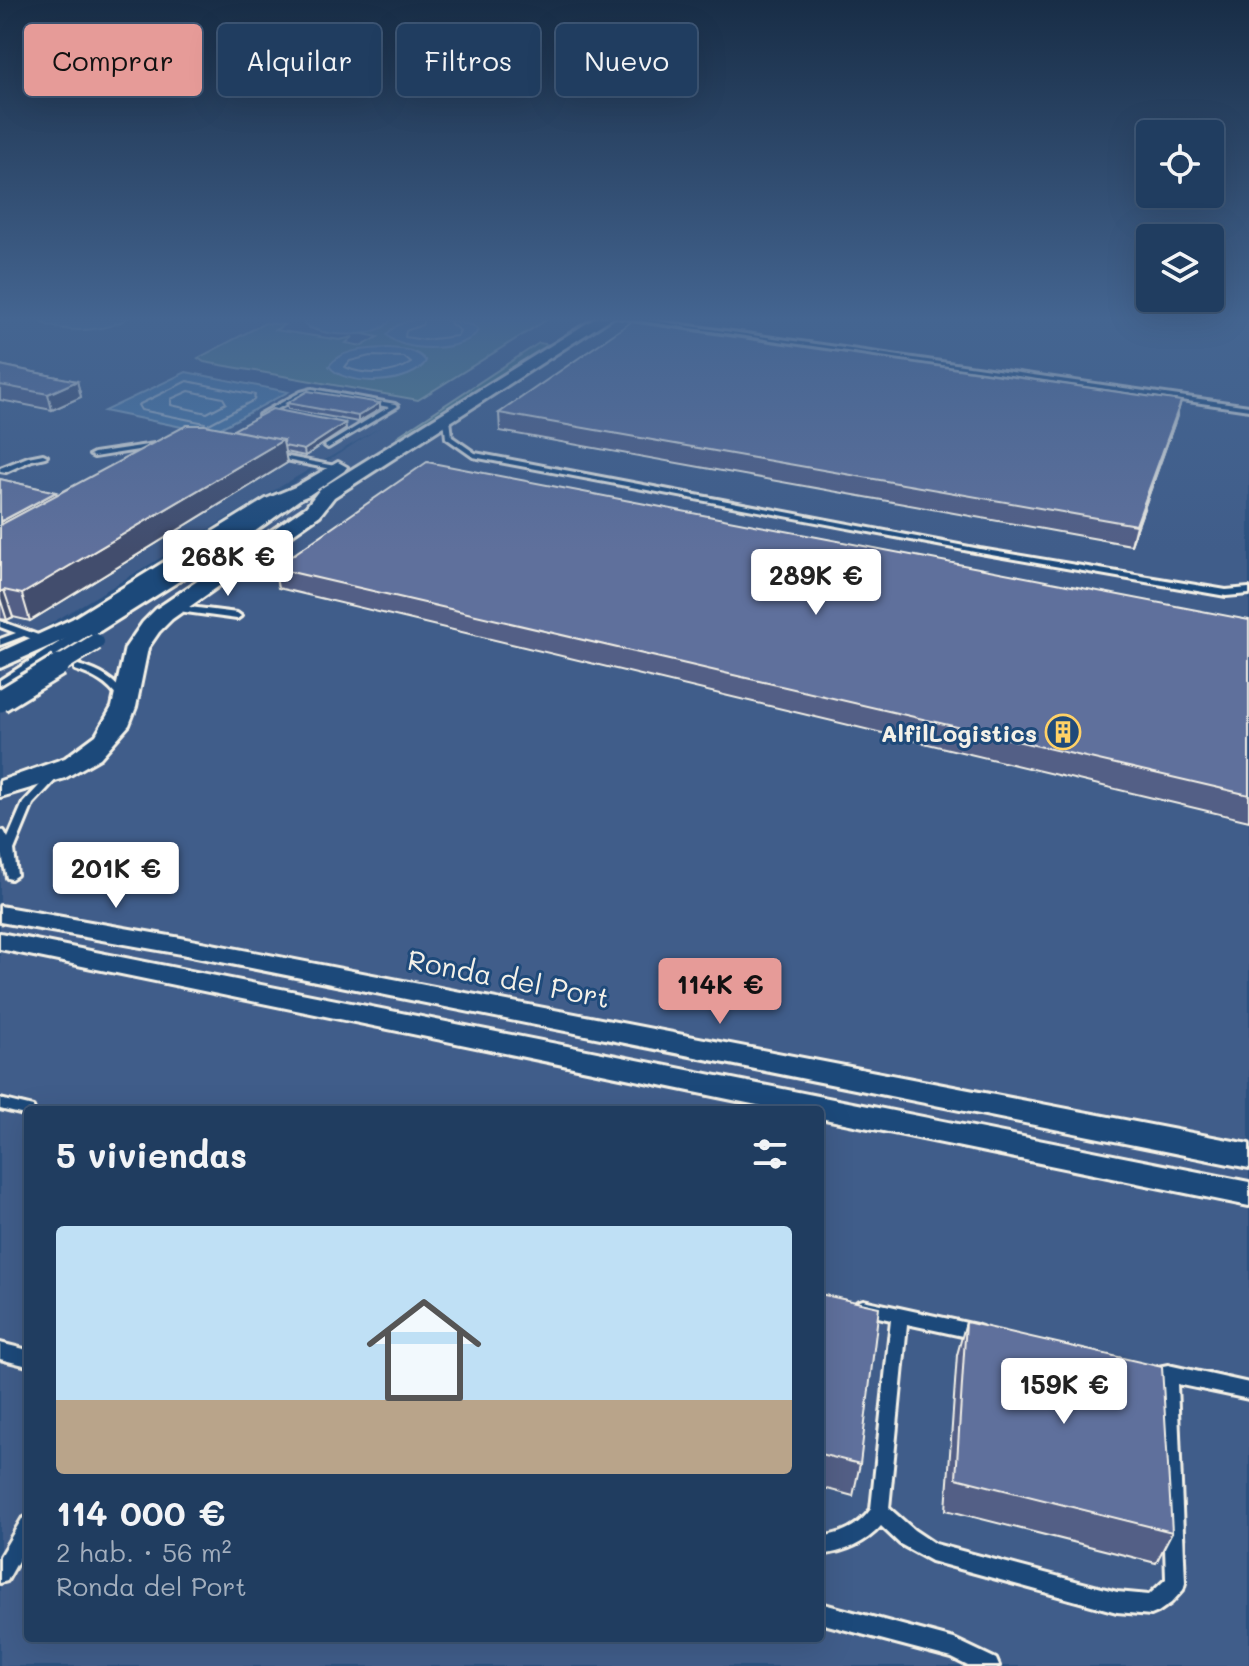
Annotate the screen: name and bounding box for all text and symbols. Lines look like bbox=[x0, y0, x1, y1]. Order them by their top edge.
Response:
chip: Comprar bbox=[24, 24, 202, 96]
chip: Alquilar bbox=[218, 24, 381, 96]
chip: Filtros bbox=[397, 24, 540, 96]
chip: Nuevo bbox=[556, 24, 697, 96]
map controls bbox=[1136, 120, 1224, 312]
button: locate bbox=[1136, 120, 1224, 208]
button: layers bbox=[1136, 224, 1224, 312]
pin: 268K € bbox=[163, 530, 293, 598]
text: 268K € bbox=[181, 539, 275, 573]
pin: 289K € bbox=[751, 549, 881, 617]
text: 289K € bbox=[769, 558, 863, 592]
building icon: AlfilLogistics bbox=[1044, 713, 1082, 751]
place label: AlfilLogistics bbox=[881, 717, 1037, 748]
pin: 201K € bbox=[51, 842, 181, 910]
text: 201K € bbox=[71, 851, 161, 885]
street label: Ronda del Port bbox=[405, 941, 613, 1015]
pin: 114K € bbox=[655, 958, 785, 1026]
text: 114K € bbox=[676, 967, 764, 1001]
text: 5 viviendas bbox=[56, 1132, 247, 1177]
icon: filters bbox=[748, 1132, 792, 1176]
icon: home bbox=[352, 1278, 496, 1422]
pin: 159K € bbox=[999, 1358, 1129, 1426]
text: 159K € bbox=[1019, 1367, 1109, 1401]
text: 114 000 € bbox=[56, 1490, 225, 1535]
text: 2 hab. · 56 m² bbox=[56, 1535, 232, 1569]
text: Ronda del Port bbox=[56, 1569, 247, 1603]

